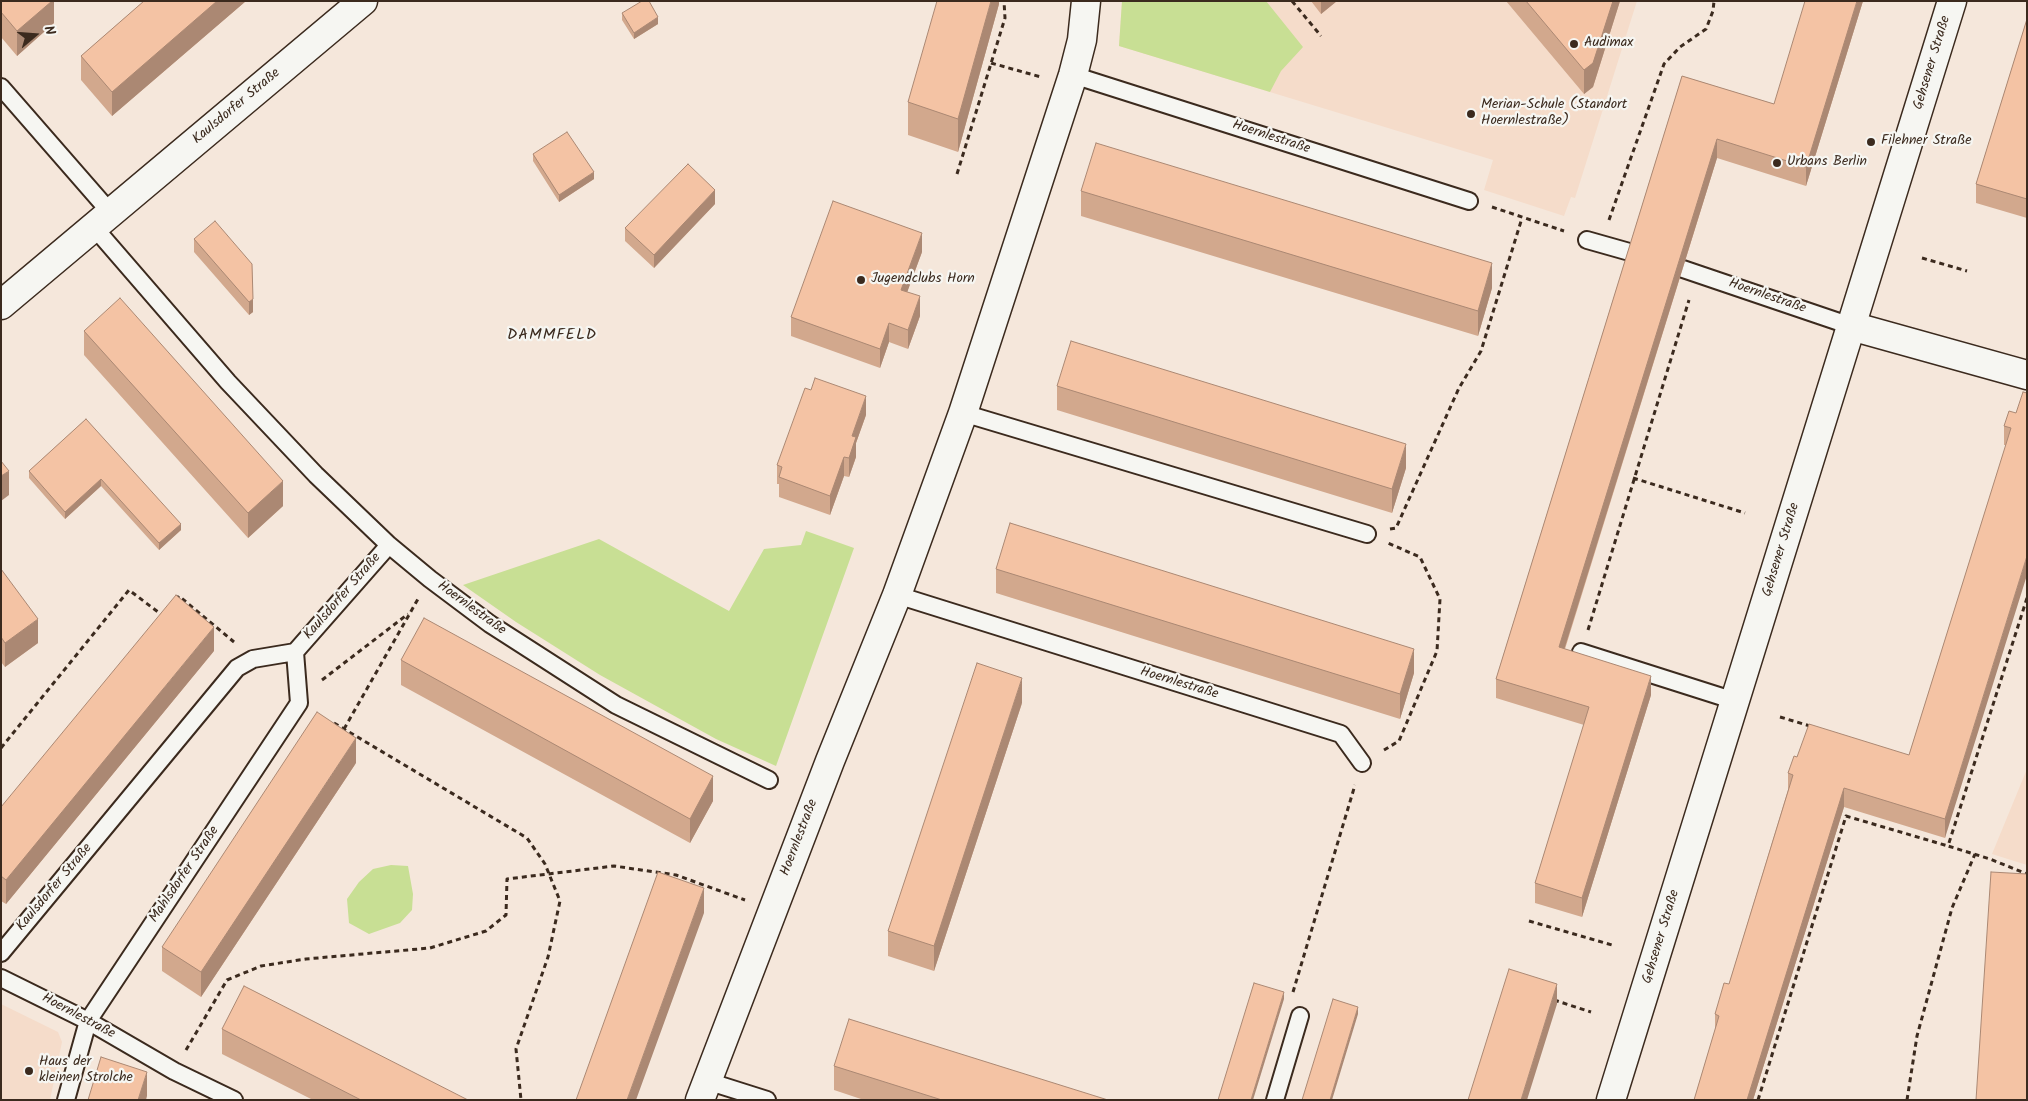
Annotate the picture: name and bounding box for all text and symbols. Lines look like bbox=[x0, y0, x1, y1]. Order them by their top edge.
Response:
north arrow bbox=[10, 10, 60, 60]
street label: Gehsener Straße bbox=[1911, 14, 1955, 112]
text: N bbox=[37, 23, 61, 38]
place label: Audimax bbox=[1584, 36, 1633, 52]
marker: Audimax bbox=[1568, 38, 1580, 50]
street label: Kaulsdorfer Straße bbox=[190, 65, 284, 149]
place label: Merian-Schule (Standort Hoernlestraße) bbox=[1481, 98, 1627, 130]
marker: Merian-Schule (Standort Hoernlestraße) bbox=[1465, 108, 1477, 120]
street label: Hoernlestraße bbox=[1230, 118, 1312, 158]
place label: Filehner Straße bbox=[1881, 134, 1971, 150]
marker: Filehner Straße bbox=[1865, 136, 1877, 148]
place label: Urbans Berlin bbox=[1787, 155, 1867, 171]
marker: Urbans Berlin bbox=[1771, 157, 1783, 169]
place label: Jugendclubs Horn bbox=[871, 272, 975, 288]
marker: Jugendclubs Horn bbox=[855, 274, 867, 286]
street label: Hoernlestraße bbox=[1726, 276, 1808, 318]
district label: DAMMFELD bbox=[506, 326, 598, 346]
street label: Gehsener Straße bbox=[1760, 501, 1804, 599]
street label: Kaulsdorfer Straße bbox=[301, 550, 385, 644]
street label: Hoernlestraße bbox=[433, 578, 509, 640]
street label: Hoernlestraße bbox=[1138, 664, 1220, 704]
street label: Hoernlestraße bbox=[778, 797, 822, 879]
street label: Mahlsdorfer Straße bbox=[146, 824, 224, 926]
street label: Kaulsdorfer Straße bbox=[13, 841, 97, 935]
street label: Gehsener Straße bbox=[1640, 888, 1684, 986]
street label: Hoernlestraße bbox=[38, 991, 118, 1043]
place label: Haus der kleinen Strolche bbox=[39, 1055, 133, 1088]
marker: Haus der kleinen Strolche bbox=[23, 1065, 35, 1077]

